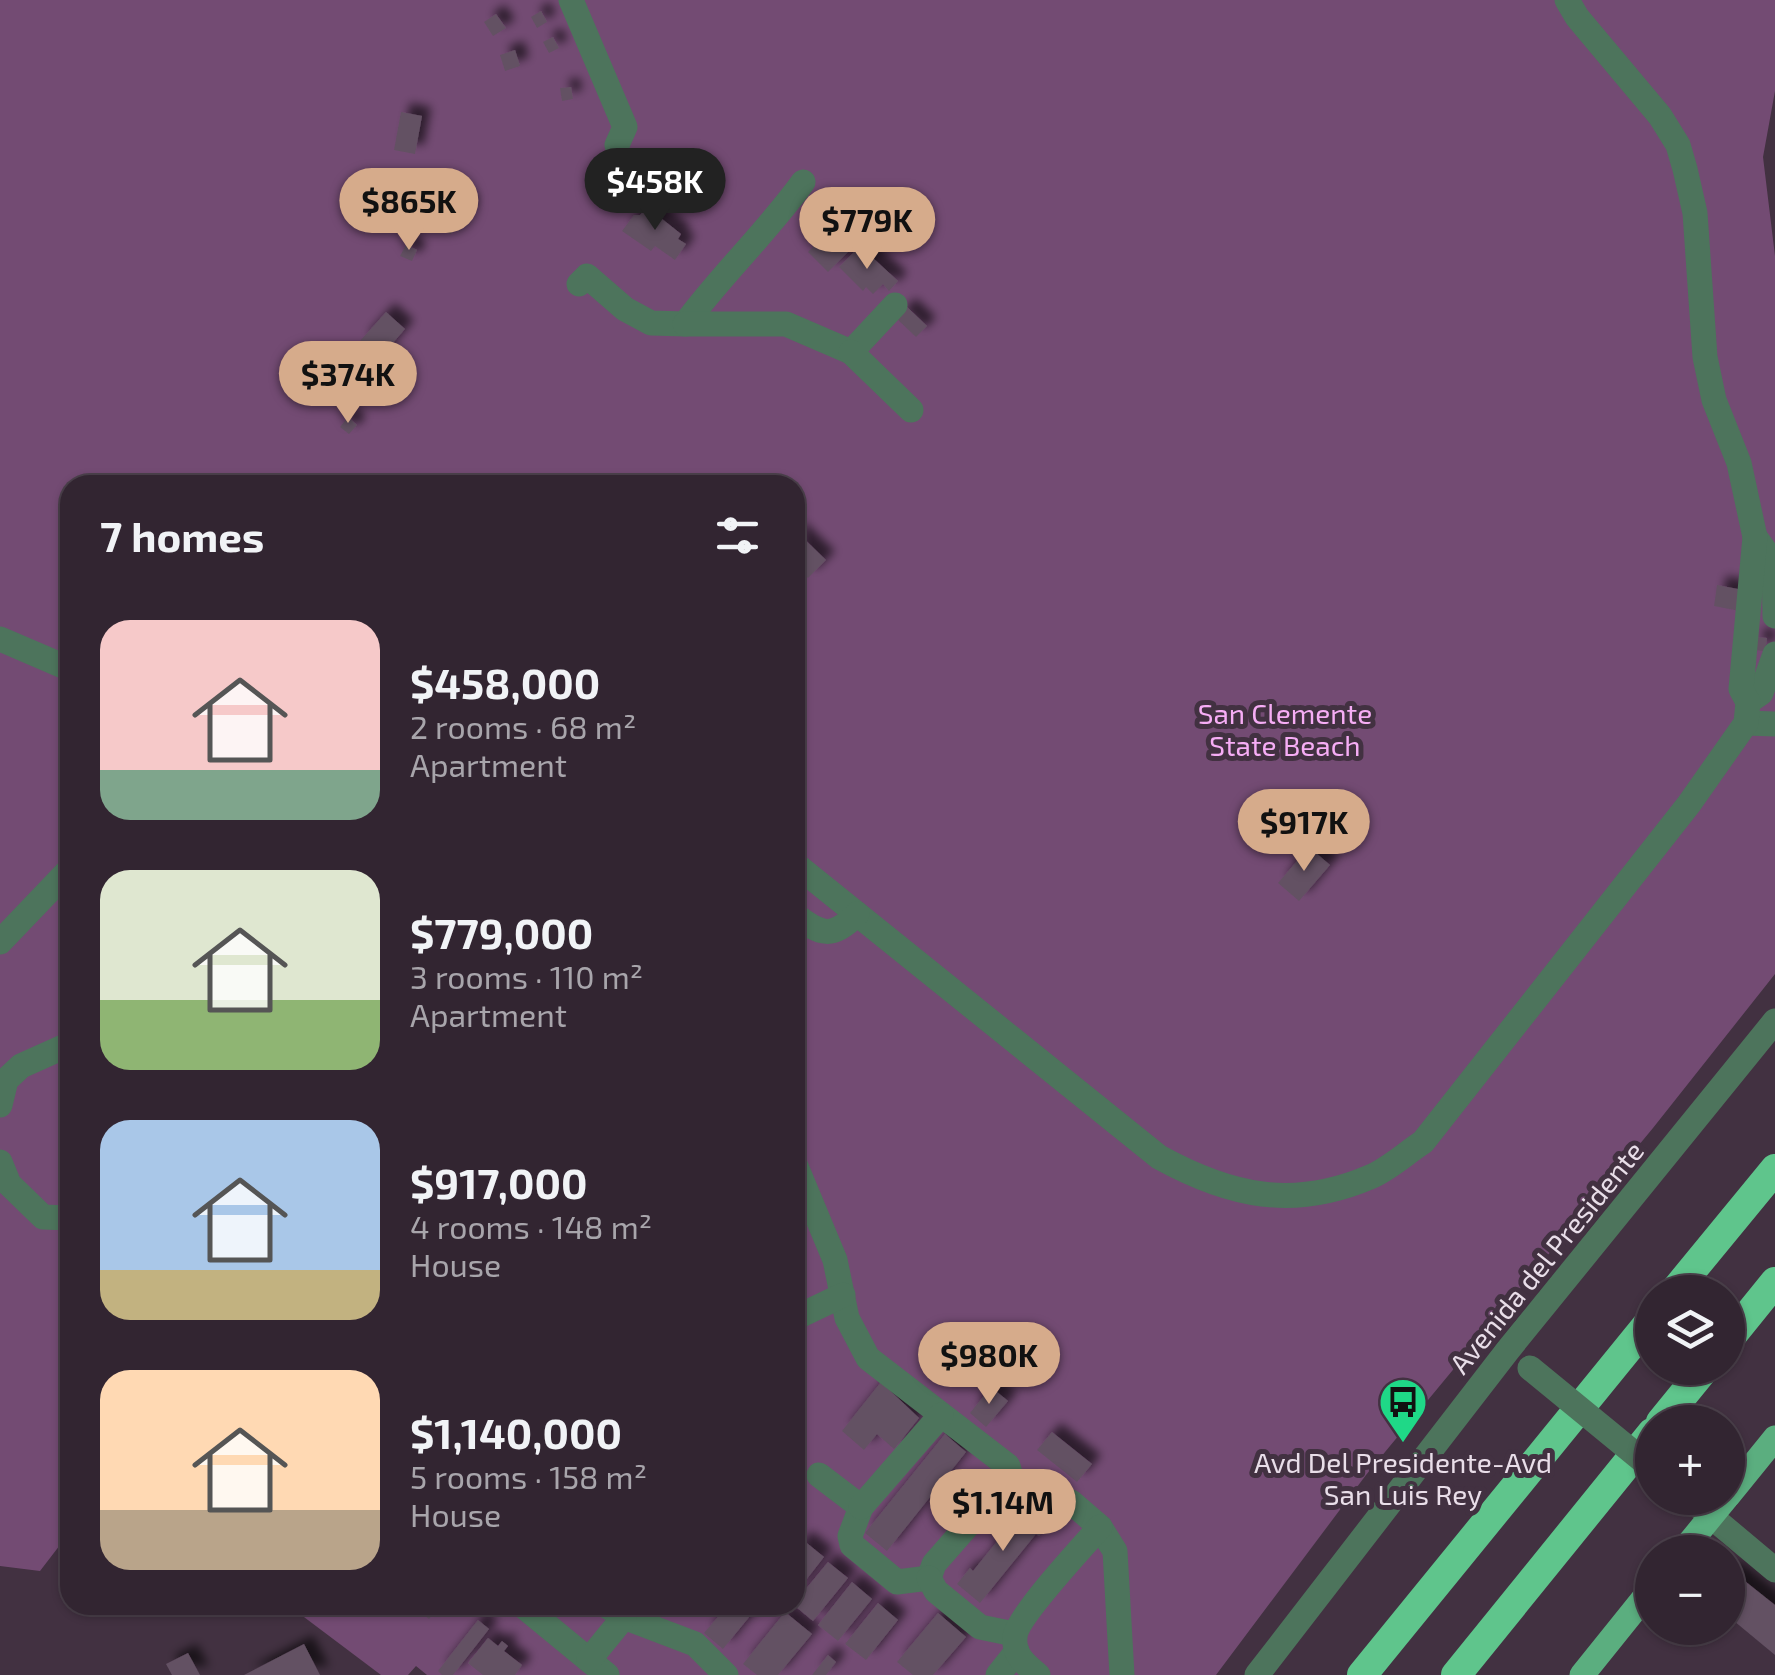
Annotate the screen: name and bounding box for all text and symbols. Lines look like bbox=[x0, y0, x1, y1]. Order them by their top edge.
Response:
pin: $458K bbox=[585, 148, 725, 233]
text: $458K bbox=[607, 161, 703, 199]
pin: $865K bbox=[339, 168, 479, 253]
text: $865K bbox=[361, 181, 457, 219]
pin: $779K bbox=[797, 187, 937, 272]
text: $779K bbox=[821, 200, 913, 238]
pin: $374K bbox=[278, 341, 418, 426]
text: $374K bbox=[301, 354, 395, 392]
icon: filters bbox=[710, 508, 765, 563]
text: 7 homes bbox=[100, 510, 264, 560]
text: $458,000 bbox=[410, 657, 600, 707]
icon: home bbox=[180, 660, 300, 780]
park label: San Clemente State Beach bbox=[1198, 696, 1372, 762]
text: 2 rooms · 68 m² bbox=[410, 707, 636, 745]
text: Apartment bbox=[410, 745, 567, 783]
pin: $917K bbox=[1234, 789, 1374, 874]
text: $917K bbox=[1260, 802, 1348, 840]
text: $779,000 bbox=[410, 907, 593, 957]
icon: home bbox=[180, 910, 300, 1030]
text: 3 rooms · 110 m² bbox=[410, 957, 643, 995]
text: Apartment bbox=[410, 995, 567, 1033]
street label: Avenida del Presidente bbox=[1442, 1134, 1650, 1380]
text: $917,000 bbox=[410, 1157, 587, 1207]
icon: home bbox=[180, 1160, 300, 1280]
text: 4 rooms · 148 m² bbox=[410, 1207, 652, 1245]
text: House bbox=[410, 1245, 501, 1283]
map controls bbox=[1635, 1275, 1745, 1645]
button: layers bbox=[1635, 1275, 1745, 1385]
pin: $980K bbox=[919, 1322, 1059, 1407]
text: $980K bbox=[940, 1335, 1038, 1373]
bus stop icon: Avd Del Presidente-Avd San Luis Rey bbox=[1377, 1376, 1429, 1444]
button: + bbox=[1635, 1405, 1745, 1515]
text: $1,140,000 bbox=[410, 1407, 622, 1457]
icon: home bbox=[180, 1410, 300, 1530]
place label: Avd Del Presidente-Avd San Luis Rey bbox=[1254, 1445, 1552, 1511]
text: 5 rooms · 158 m² bbox=[410, 1457, 647, 1495]
pin: $1.14M bbox=[922, 1469, 1084, 1554]
text: $1.14M bbox=[952, 1482, 1054, 1520]
text: House bbox=[410, 1495, 501, 1533]
button: − bbox=[1635, 1535, 1745, 1645]

